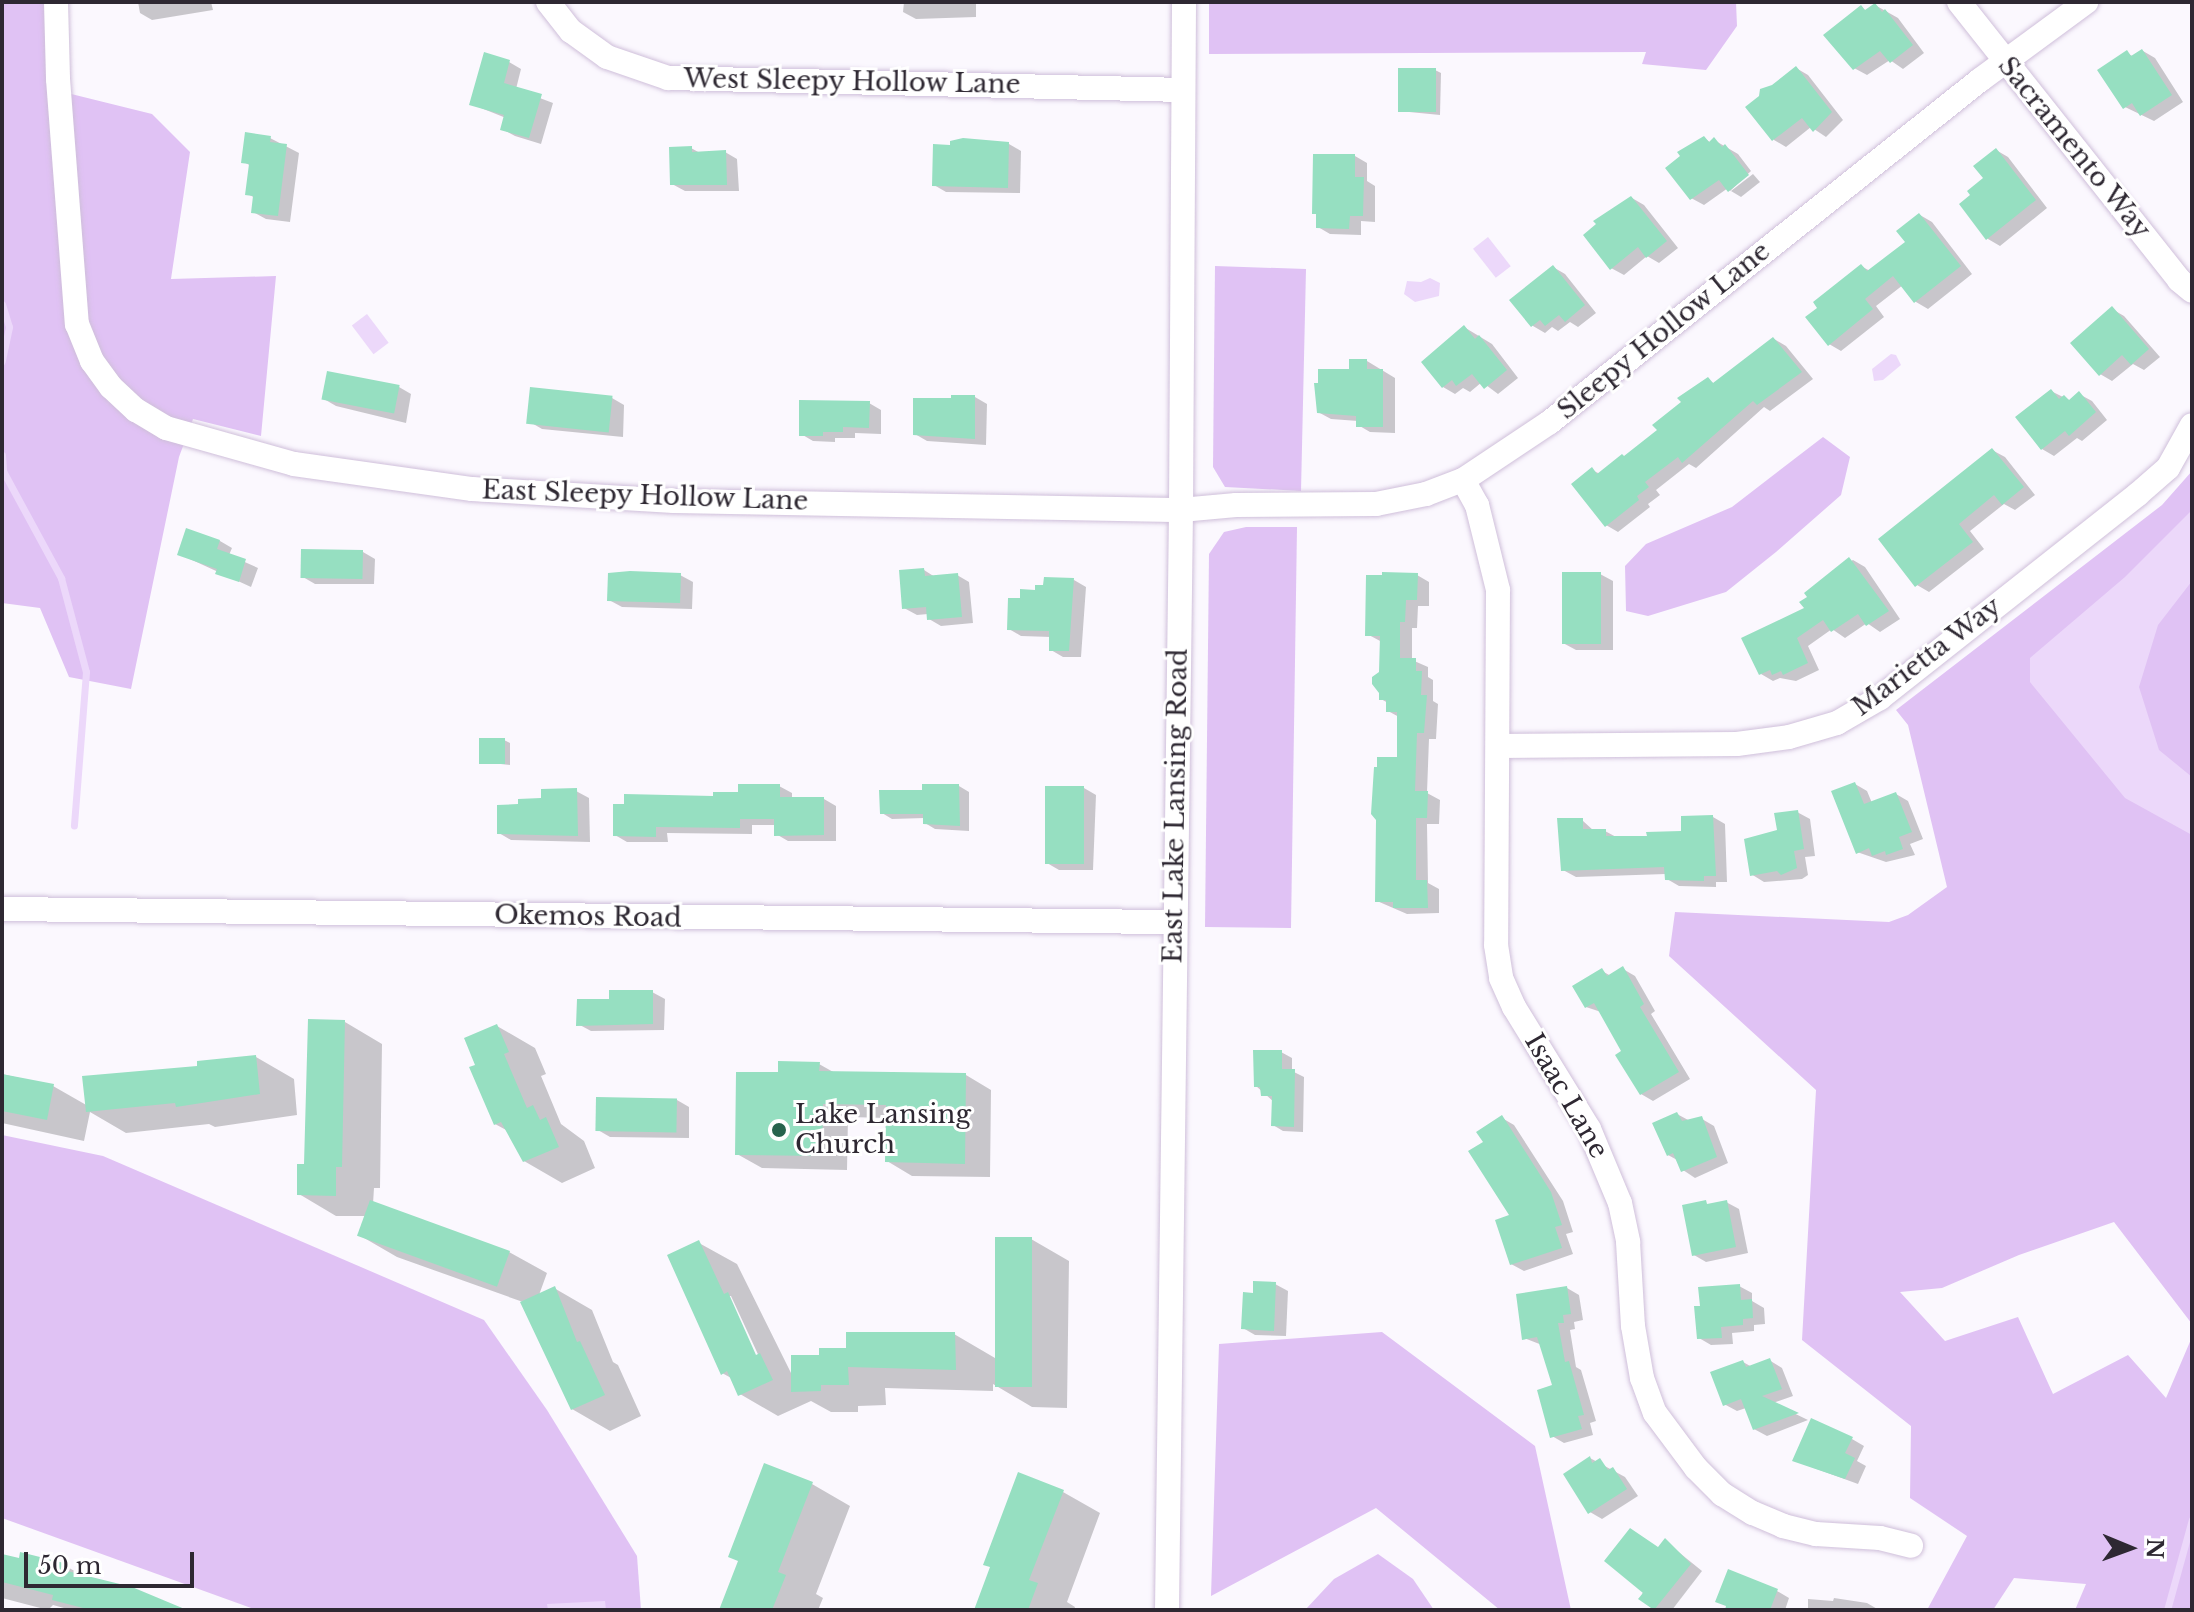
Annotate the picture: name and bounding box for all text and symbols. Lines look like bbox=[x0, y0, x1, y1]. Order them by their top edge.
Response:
street label: Sacramento Way bbox=[1991, 50, 2157, 246]
street label: West Sleepy Hollow Lane bbox=[683, 63, 1021, 101]
street label: Sleepy Hollow Lane bbox=[1551, 235, 1777, 427]
street label: East Sleepy Hollow Lane bbox=[480, 475, 810, 517]
street label: Marietta Way bbox=[1846, 591, 2008, 723]
street label: East Lake Lansing Road bbox=[1158, 648, 1194, 964]
street label: Okemos Road bbox=[494, 900, 682, 934]
street label: Isaac Lane bbox=[1518, 1028, 1614, 1164]
place label: Lake Lansing Church bbox=[795, 1099, 971, 1160]
marker: Lake Lansing Church bbox=[770, 1121, 788, 1139]
north arrow bbox=[2090, 1508, 2170, 1588]
scale bar bbox=[28, 1536, 198, 1586]
text: N bbox=[2141, 1538, 2168, 1559]
text: 50 m bbox=[38, 1551, 101, 1580]

